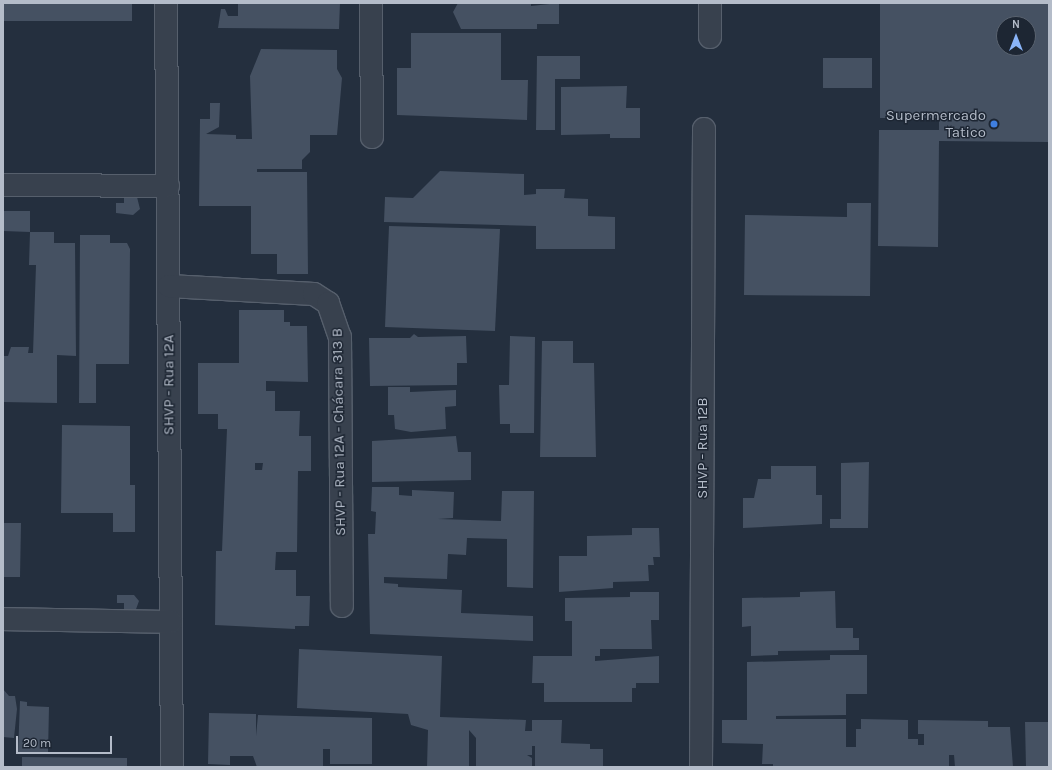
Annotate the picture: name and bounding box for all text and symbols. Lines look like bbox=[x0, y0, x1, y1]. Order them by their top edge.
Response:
north arrow bbox=[996, 16, 1036, 56]
text: N bbox=[1012, 18, 1020, 31]
place label: Supermercado Tatico bbox=[886, 106, 986, 141]
marker: Supermercado Tatico bbox=[989, 119, 999, 129]
street label: SHVP - Rua 12A - Chácara 313 B bbox=[328, 328, 350, 536]
street label: SHVP - Rua 12A bbox=[160, 335, 178, 435]
street label: SHVP - Rua 12B bbox=[694, 397, 712, 499]
scale bar bbox=[18, 728, 114, 754]
text: 20 m bbox=[23, 736, 51, 750]

